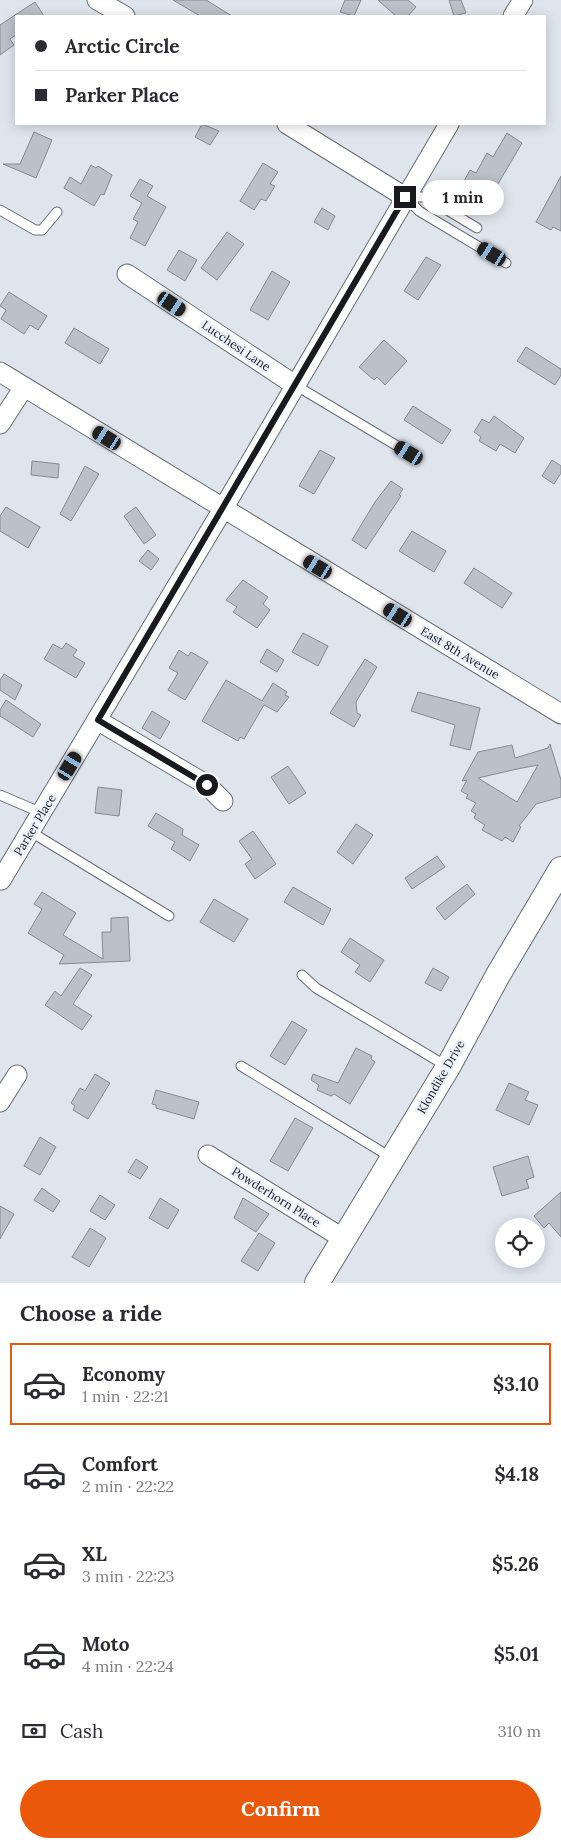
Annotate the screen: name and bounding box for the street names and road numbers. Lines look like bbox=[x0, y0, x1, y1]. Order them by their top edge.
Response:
street label: Lucchesi Lane bbox=[199, 317, 274, 374]
street label: East 8th Avenue bbox=[418, 623, 503, 682]
street label: Parker Place bbox=[10, 791, 59, 858]
street label: Klondike Drive bbox=[413, 1037, 468, 1116]
street label: Powderhorn Place bbox=[229, 1163, 324, 1230]

